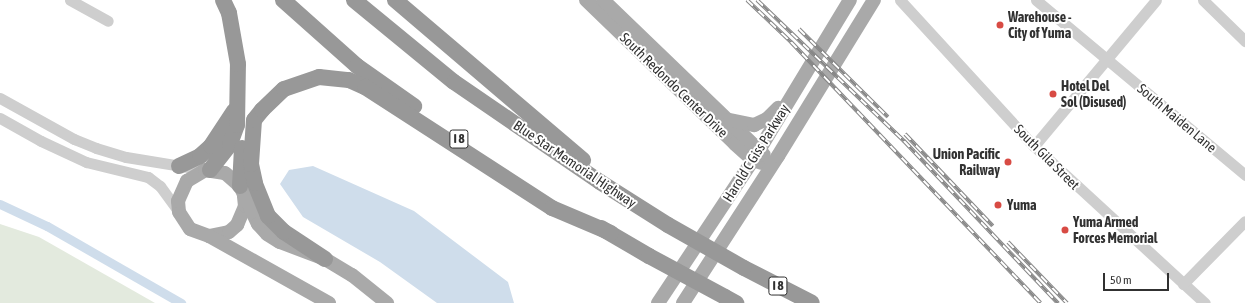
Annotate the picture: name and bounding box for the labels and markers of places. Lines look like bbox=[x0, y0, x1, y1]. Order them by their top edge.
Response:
place label: Warehouse - City of Yuma bbox=[1008, 9, 1072, 42]
marker: Warehouse - City of Yuma bbox=[995, 20, 1005, 30]
place label: Hotel Del Sol (Disused) bbox=[1061, 78, 1126, 110]
marker: Hotel Del Sol (Disused) bbox=[1048, 89, 1058, 99]
place label: Union Pacific Railway bbox=[933, 146, 1000, 178]
marker: Union Pacific Railway bbox=[1003, 157, 1013, 167]
place label: Yuma bbox=[1007, 197, 1037, 213]
marker: Yuma bbox=[992, 199, 1004, 211]
place label: Yuma Armed Forces Memorial bbox=[1073, 214, 1157, 246]
marker: Yuma Armed Forces Memorial bbox=[1060, 225, 1070, 235]

